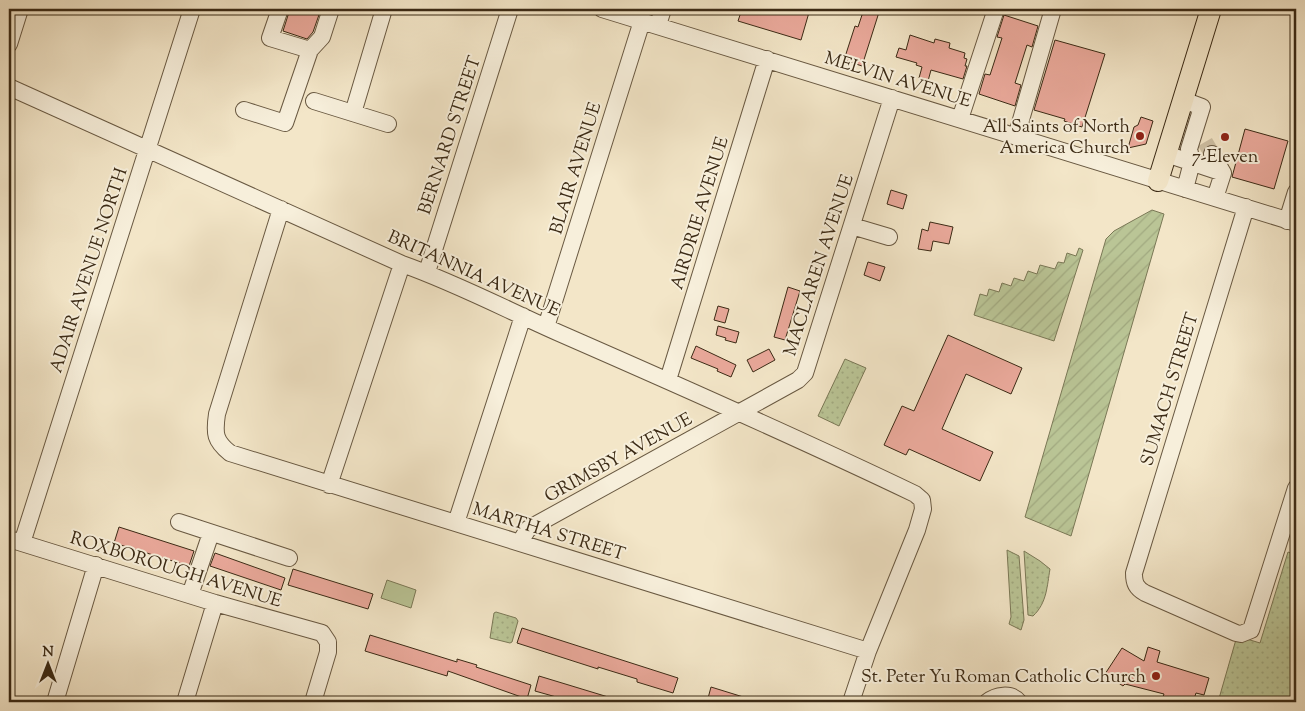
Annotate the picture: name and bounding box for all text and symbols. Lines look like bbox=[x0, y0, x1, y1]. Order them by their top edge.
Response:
street label: MELVIN AVENUE bbox=[821, 46, 974, 116]
street label: BERNARD STREET bbox=[413, 53, 489, 218]
street label: BLAIR AVENUE bbox=[544, 99, 609, 238]
place label: All Saints of North America Church bbox=[983, 115, 1130, 162]
marker: All Saints of North America Church bbox=[1134, 130, 1146, 142]
marker: 7-Eleven bbox=[1219, 131, 1231, 143]
street label: AIRDRIE AVENUE bbox=[665, 134, 737, 293]
place label: 7-Eleven bbox=[1192, 145, 1259, 171]
street label: ADAIR AVENUE NORTH bbox=[44, 165, 135, 377]
street label: MACLAREN AVENUE bbox=[778, 171, 862, 360]
street label: BRITANNIA AVENUE bbox=[383, 225, 564, 325]
street label: SUMACH STREET bbox=[1135, 309, 1207, 469]
street label: GRIMSBY AVENUE bbox=[540, 407, 698, 510]
street label: MARTHA STREET bbox=[469, 497, 628, 569]
street label: ROXBOROUGH AVENUE bbox=[66, 526, 285, 616]
north arrow bbox=[22, 638, 72, 688]
text: N bbox=[42, 643, 54, 663]
place label: St. Peter Yu Roman Catholic Church bbox=[861, 665, 1146, 691]
marker: St. Peter Yu Roman Catholic Church bbox=[1150, 670, 1162, 682]

